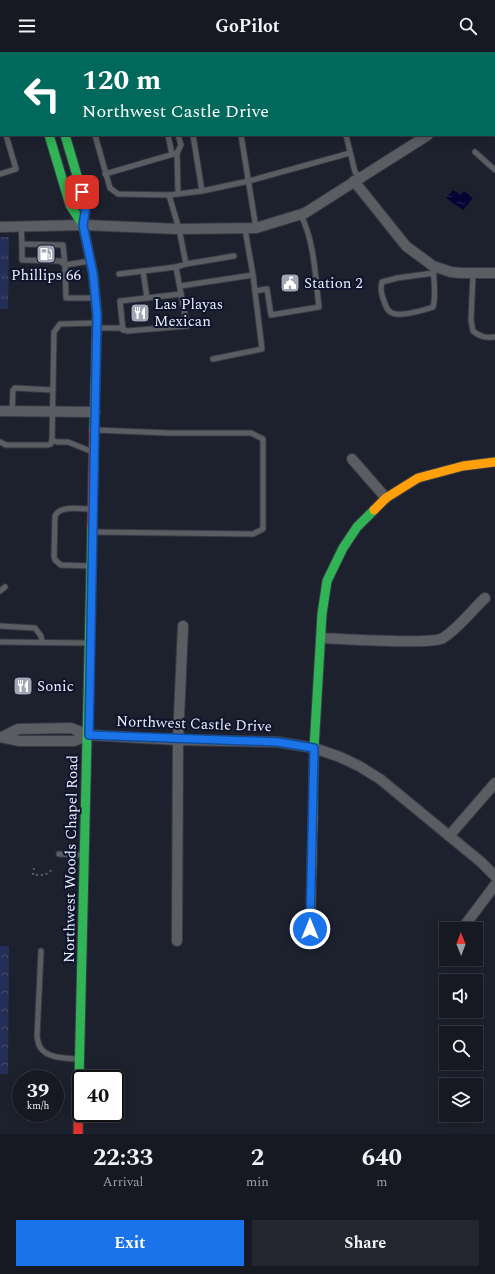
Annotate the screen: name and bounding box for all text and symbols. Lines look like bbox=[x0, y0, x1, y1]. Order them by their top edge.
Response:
text: GoPilot bbox=[215, 13, 280, 40]
icon: menu bbox=[16, 15, 38, 37]
icon: search bbox=[457, 15, 479, 37]
text: 120 m bbox=[82, 59, 161, 102]
icon: left bbox=[16, 68, 68, 120]
text: Northwest Castle Drive bbox=[82, 98, 269, 125]
pin bbox=[65, 175, 99, 209]
icon: arrive bbox=[71, 181, 93, 203]
fuel station icon: Phillips 66 bbox=[35, 243, 57, 265]
place label: Phillips 66 bbox=[11, 264, 82, 287]
public building icon: Station 2 bbox=[279, 272, 301, 294]
place label: Station 2 bbox=[304, 272, 363, 295]
place label: Las Playas Mexican bbox=[154, 293, 223, 333]
restaurant icon: Las Playas Mexican bbox=[129, 302, 151, 324]
restaurant icon: Sonic bbox=[12, 675, 34, 697]
place label: Sonic bbox=[37, 675, 74, 698]
street label: Northwest Castle Drive bbox=[116, 710, 272, 738]
street label: Northwest Woods Chapel Road bbox=[58, 755, 84, 963]
position arrow bbox=[289, 908, 331, 950]
north arrow bbox=[439, 922, 483, 966]
map controls bbox=[439, 922, 483, 1122]
button: sound bbox=[439, 974, 483, 1018]
button: search bbox=[439, 1026, 483, 1070]
speed limit sign: 40 bbox=[72, 1070, 124, 1122]
text: 39 bbox=[27, 1076, 49, 1106]
button: layers bbox=[439, 1078, 483, 1122]
text: km/h bbox=[27, 1098, 49, 1114]
text: 22:33 bbox=[93, 1140, 153, 1176]
text: 2 bbox=[251, 1140, 264, 1176]
text: 640 bbox=[362, 1140, 402, 1176]
text: Arrival bbox=[103, 1172, 143, 1192]
text: min bbox=[246, 1172, 269, 1192]
text: m bbox=[376, 1172, 387, 1192]
button: Exit bbox=[16, 1220, 244, 1266]
button: Share bbox=[252, 1220, 479, 1266]

